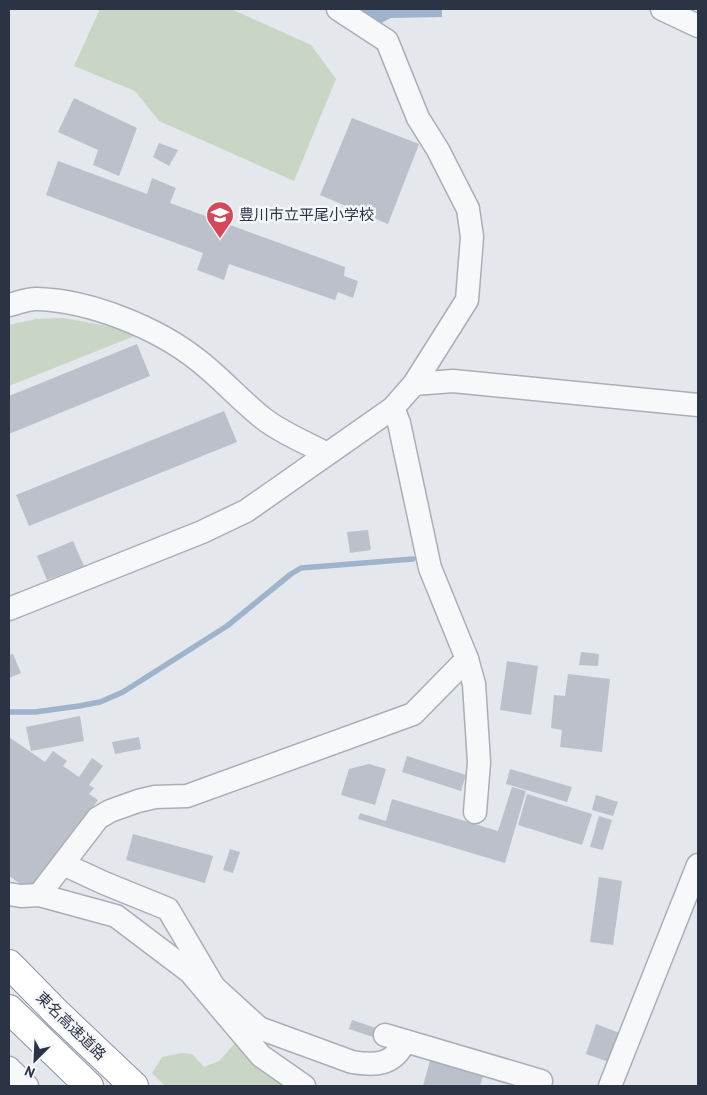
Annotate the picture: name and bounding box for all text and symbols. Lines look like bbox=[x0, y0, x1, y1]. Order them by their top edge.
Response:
school or university icon: 豊川市立平尾小学校 bbox=[205, 200, 235, 239]
place label: 豊川市立平尾小学校 bbox=[239, 205, 374, 224]
street label: 東名高速道路 bbox=[32, 988, 110, 1064]
north arrow bbox=[10, 1035, 60, 1085]
text: N bbox=[22, 1062, 38, 1082]

